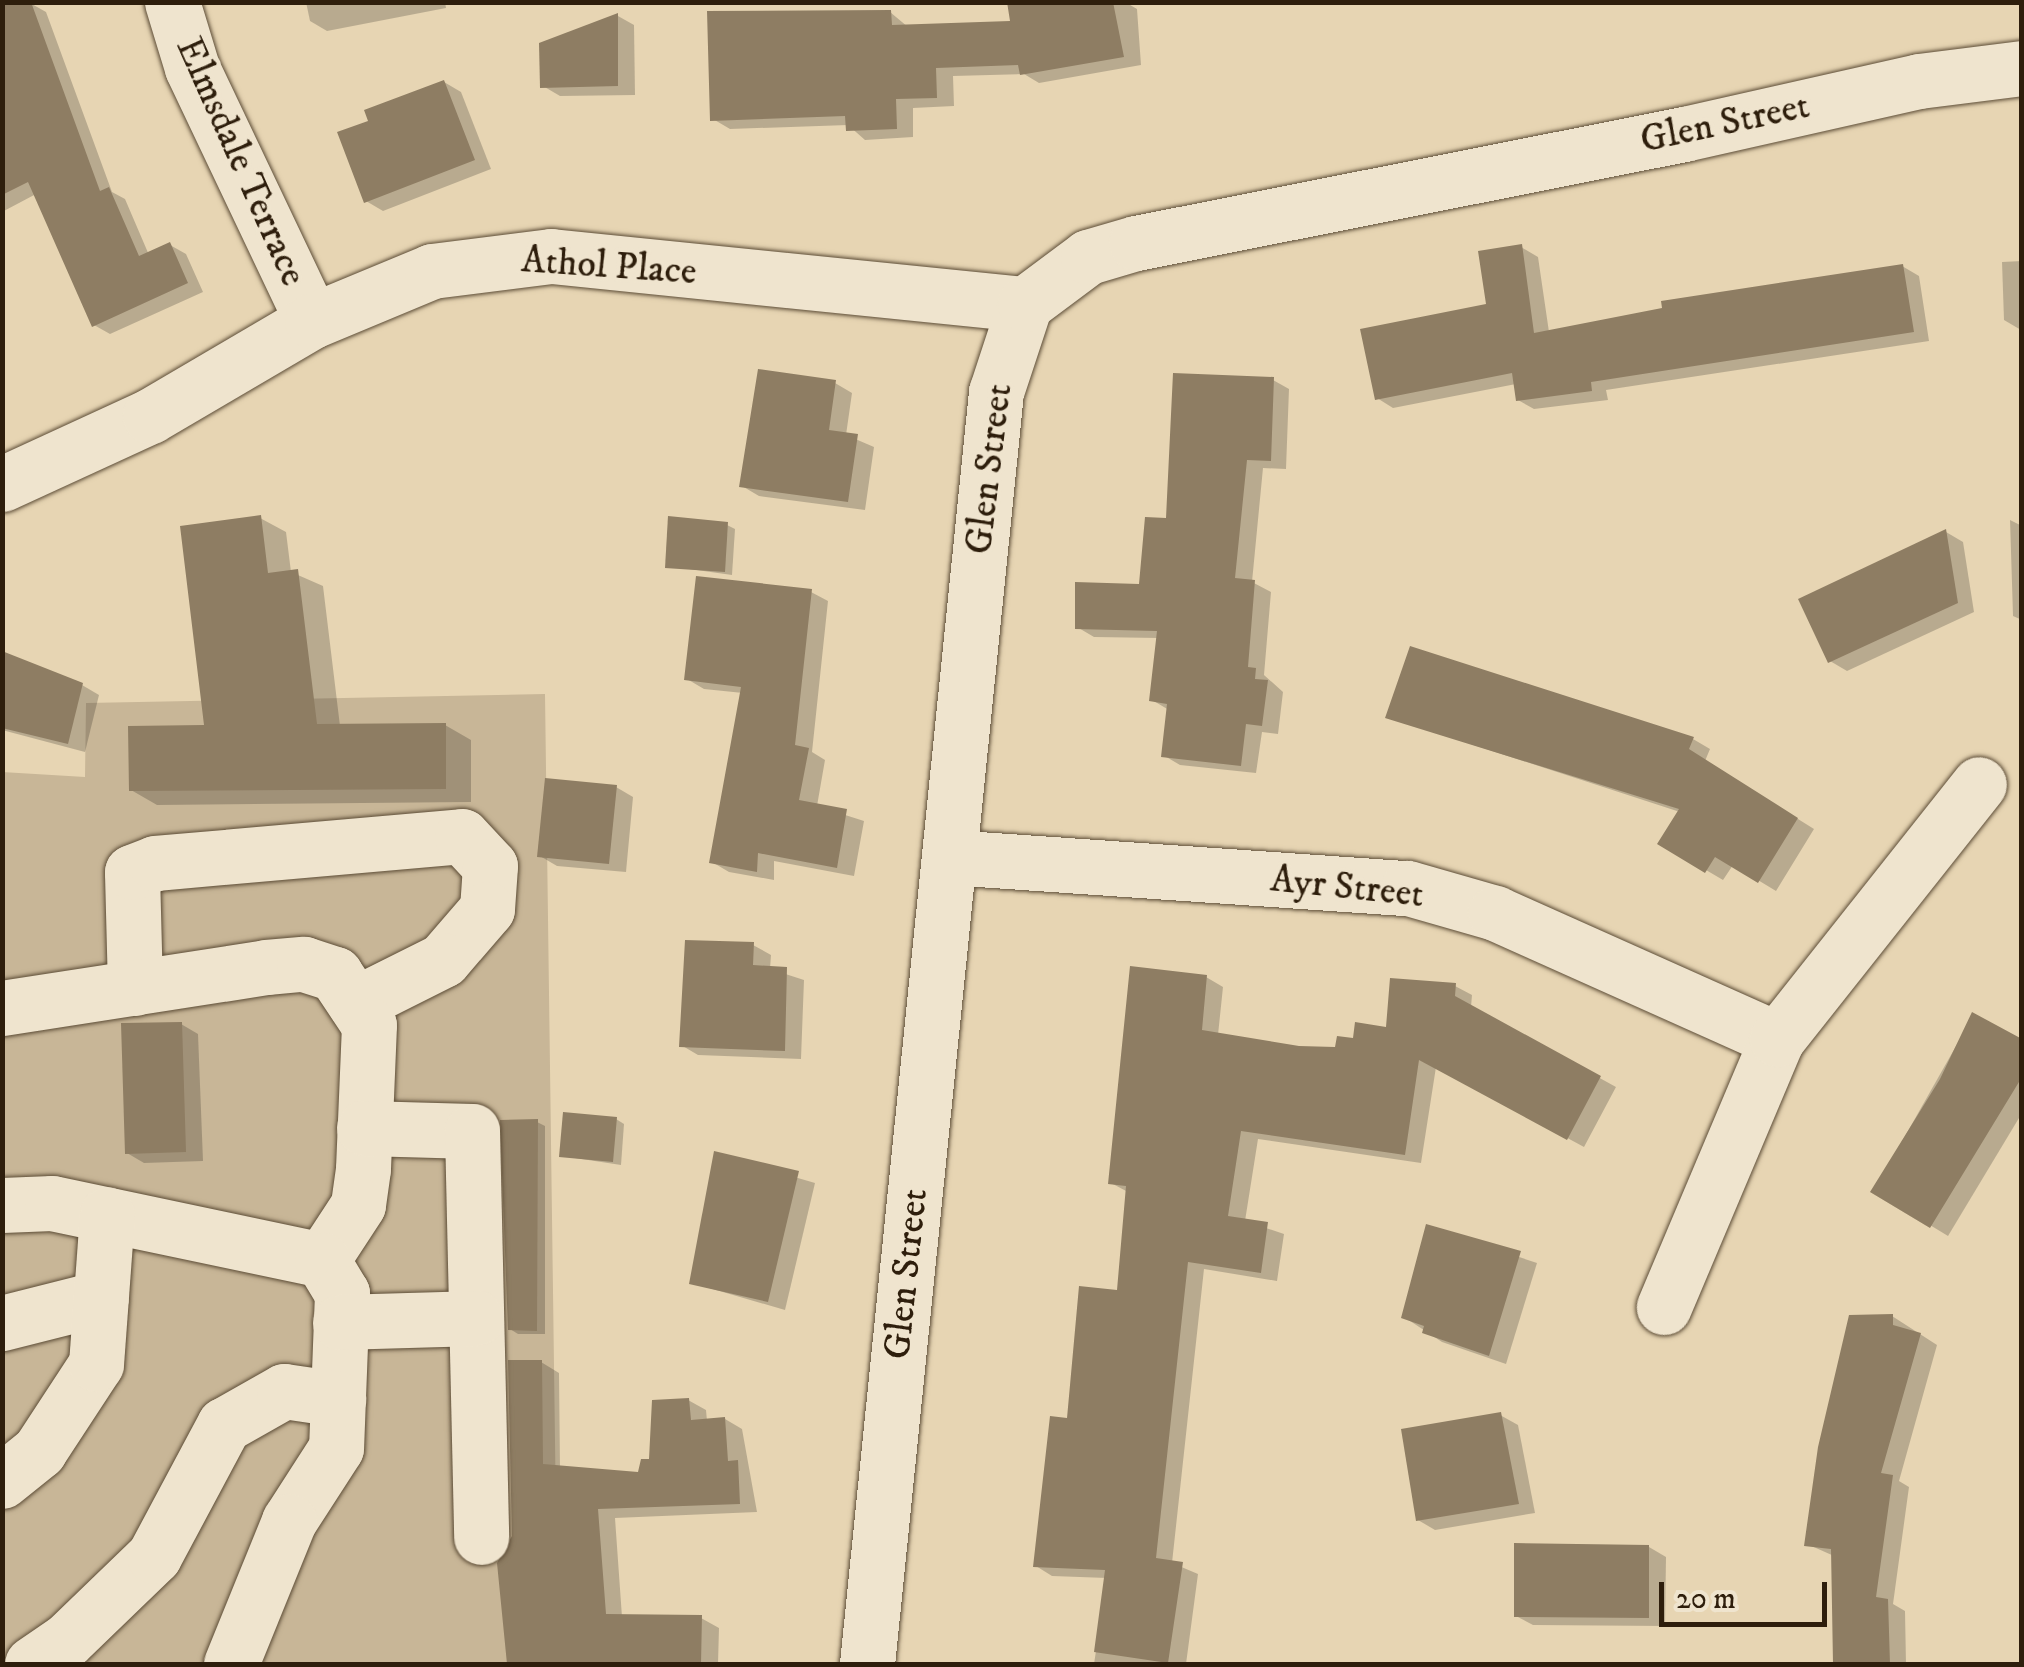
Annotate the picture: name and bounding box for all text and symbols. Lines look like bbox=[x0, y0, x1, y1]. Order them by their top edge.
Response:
street label: Elmsdale Terrace bbox=[165, 31, 315, 293]
street label: Glen Street bbox=[1636, 84, 1814, 164]
street label: Athol Place bbox=[520, 238, 698, 296]
street label: Glen Street bbox=[957, 381, 1023, 557]
street label: Ayr Street bbox=[1268, 857, 1426, 919]
street label: Glen Street bbox=[875, 1186, 939, 1362]
scale bar bbox=[1664, 1562, 1832, 1624]
text: 20 m bbox=[1676, 1581, 1736, 1618]

